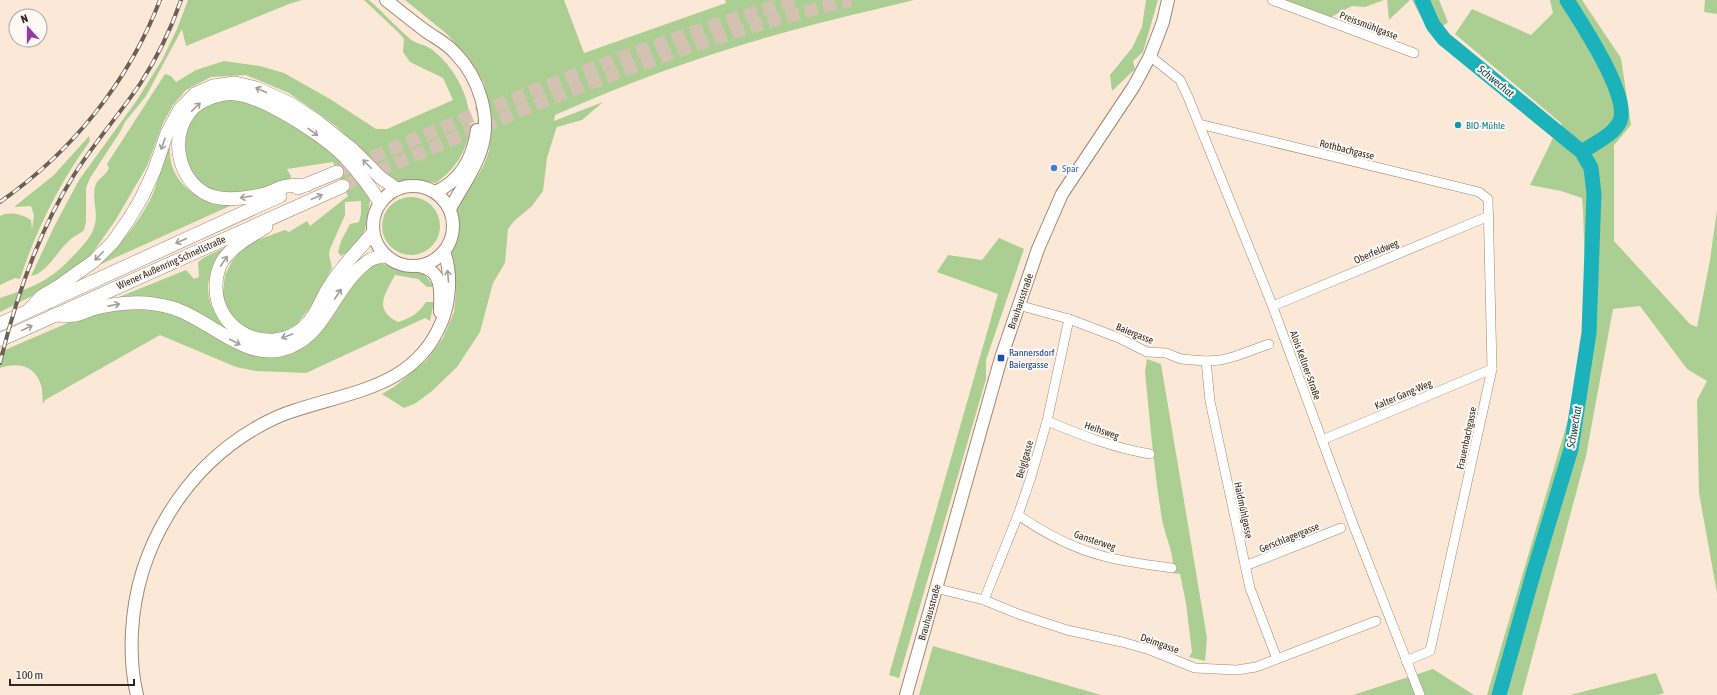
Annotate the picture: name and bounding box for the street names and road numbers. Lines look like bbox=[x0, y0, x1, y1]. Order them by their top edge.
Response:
street label: Preissmühlgasse bbox=[1338, 9, 1400, 42]
street label: Rothbachgasse bbox=[1319, 137, 1376, 162]
street label: Wiener Außenring Schnellstraße bbox=[115, 233, 228, 291]
street label: Oberfeldweg bbox=[1352, 237, 1401, 266]
street label: Brauhausstraße bbox=[1006, 272, 1035, 330]
street label: Baiergasse bbox=[1115, 321, 1155, 346]
street label: Alois Kellner-Straße bbox=[1288, 329, 1323, 402]
street label: Kalter Gang-Weg bbox=[1373, 377, 1434, 411]
street label: Frauenbachgasse bbox=[1454, 405, 1479, 470]
street label: Heihsweg bbox=[1083, 419, 1121, 442]
street label: Beiglgasse bbox=[1014, 439, 1035, 479]
street label: Haidmühlgasse bbox=[1232, 481, 1255, 540]
street label: Gerschlagergasse bbox=[1258, 520, 1321, 555]
street label: Gansterweg bbox=[1073, 529, 1118, 553]
street label: Brauhausstraße bbox=[916, 582, 943, 641]
street label: Deimgasse bbox=[1139, 631, 1181, 656]

